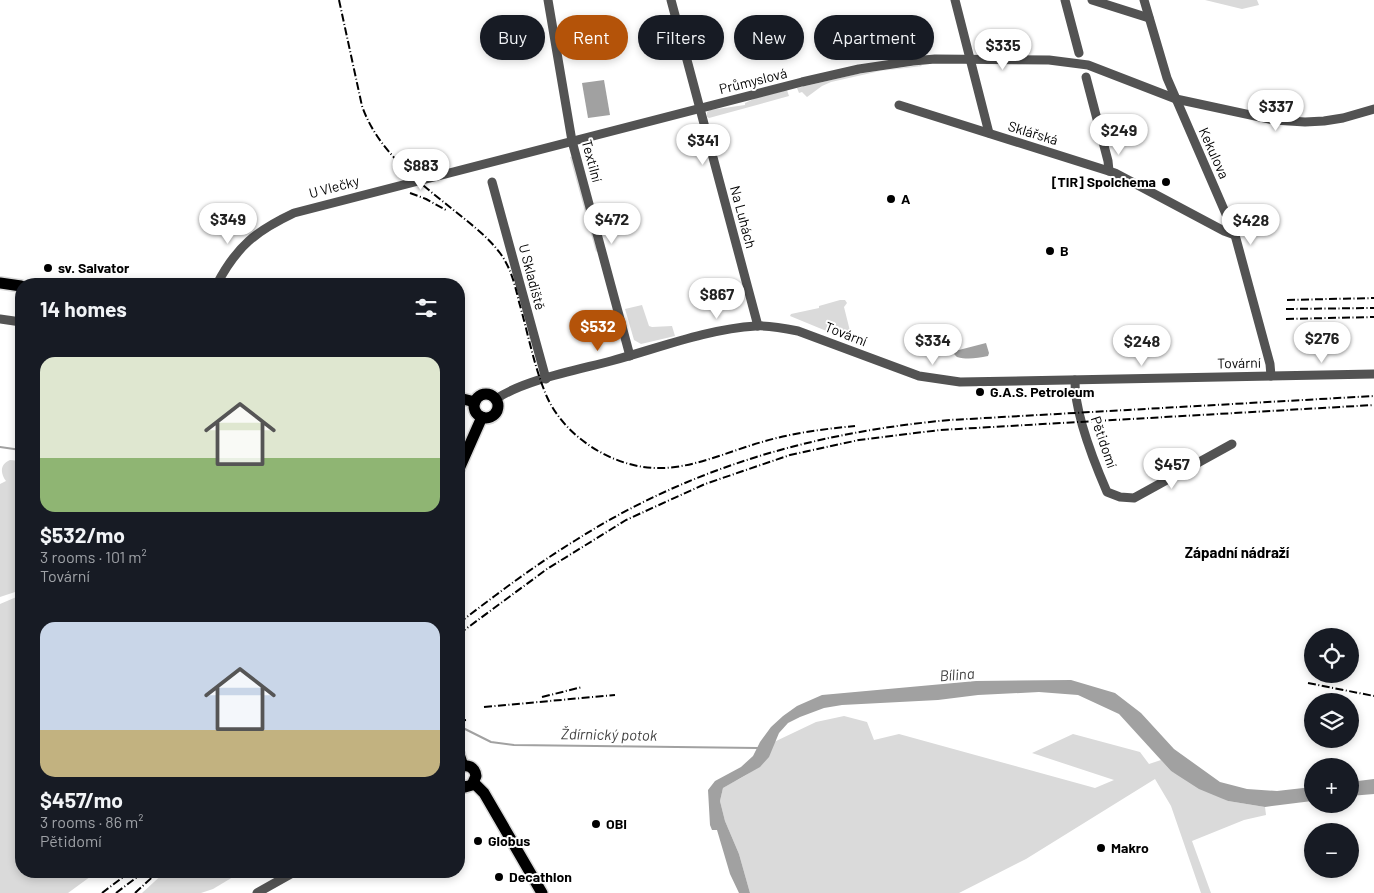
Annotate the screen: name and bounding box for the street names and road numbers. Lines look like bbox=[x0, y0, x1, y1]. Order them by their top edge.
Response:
street label: Průmyslová bbox=[717, 64, 789, 97]
street label: Sklářská bbox=[1006, 117, 1060, 148]
street label: Kekulova bbox=[1196, 124, 1233, 181]
street label: Textilní bbox=[579, 138, 606, 184]
street label: U Vlečky bbox=[307, 171, 361, 201]
street label: Na Luhách bbox=[727, 184, 760, 250]
street label: U Skladiště bbox=[516, 242, 549, 312]
street label: Tovární bbox=[823, 318, 870, 349]
street label: Tovární bbox=[1217, 354, 1261, 371]
street label: Pětidomí bbox=[1088, 414, 1121, 470]

